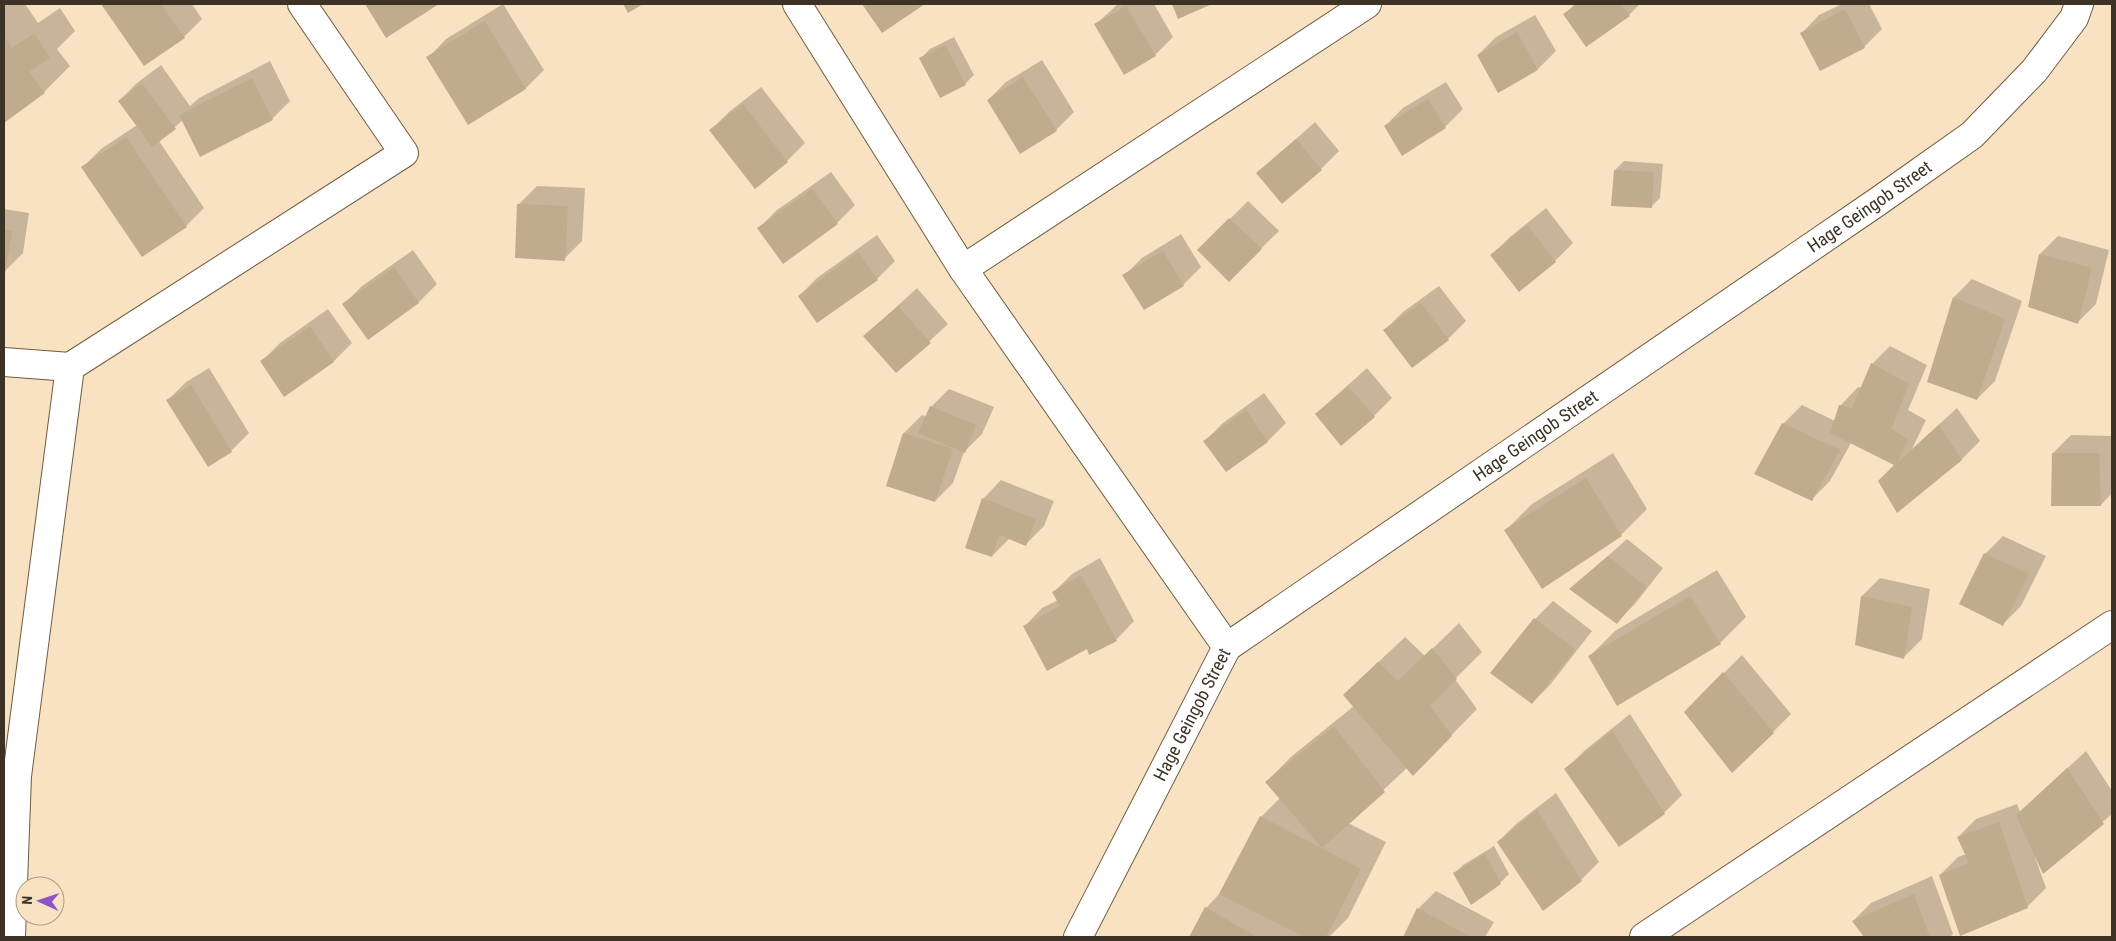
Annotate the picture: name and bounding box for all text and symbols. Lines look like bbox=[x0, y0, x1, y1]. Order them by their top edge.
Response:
street label: Hage Geingob Street bbox=[1803, 156, 1935, 257]
street label: Hage Geingob Street bbox=[1469, 385, 1602, 485]
street label: Hage Geingob Street bbox=[1149, 645, 1235, 784]
north arrow bbox=[15, 876, 65, 926]
text: N bbox=[19, 896, 35, 905]

